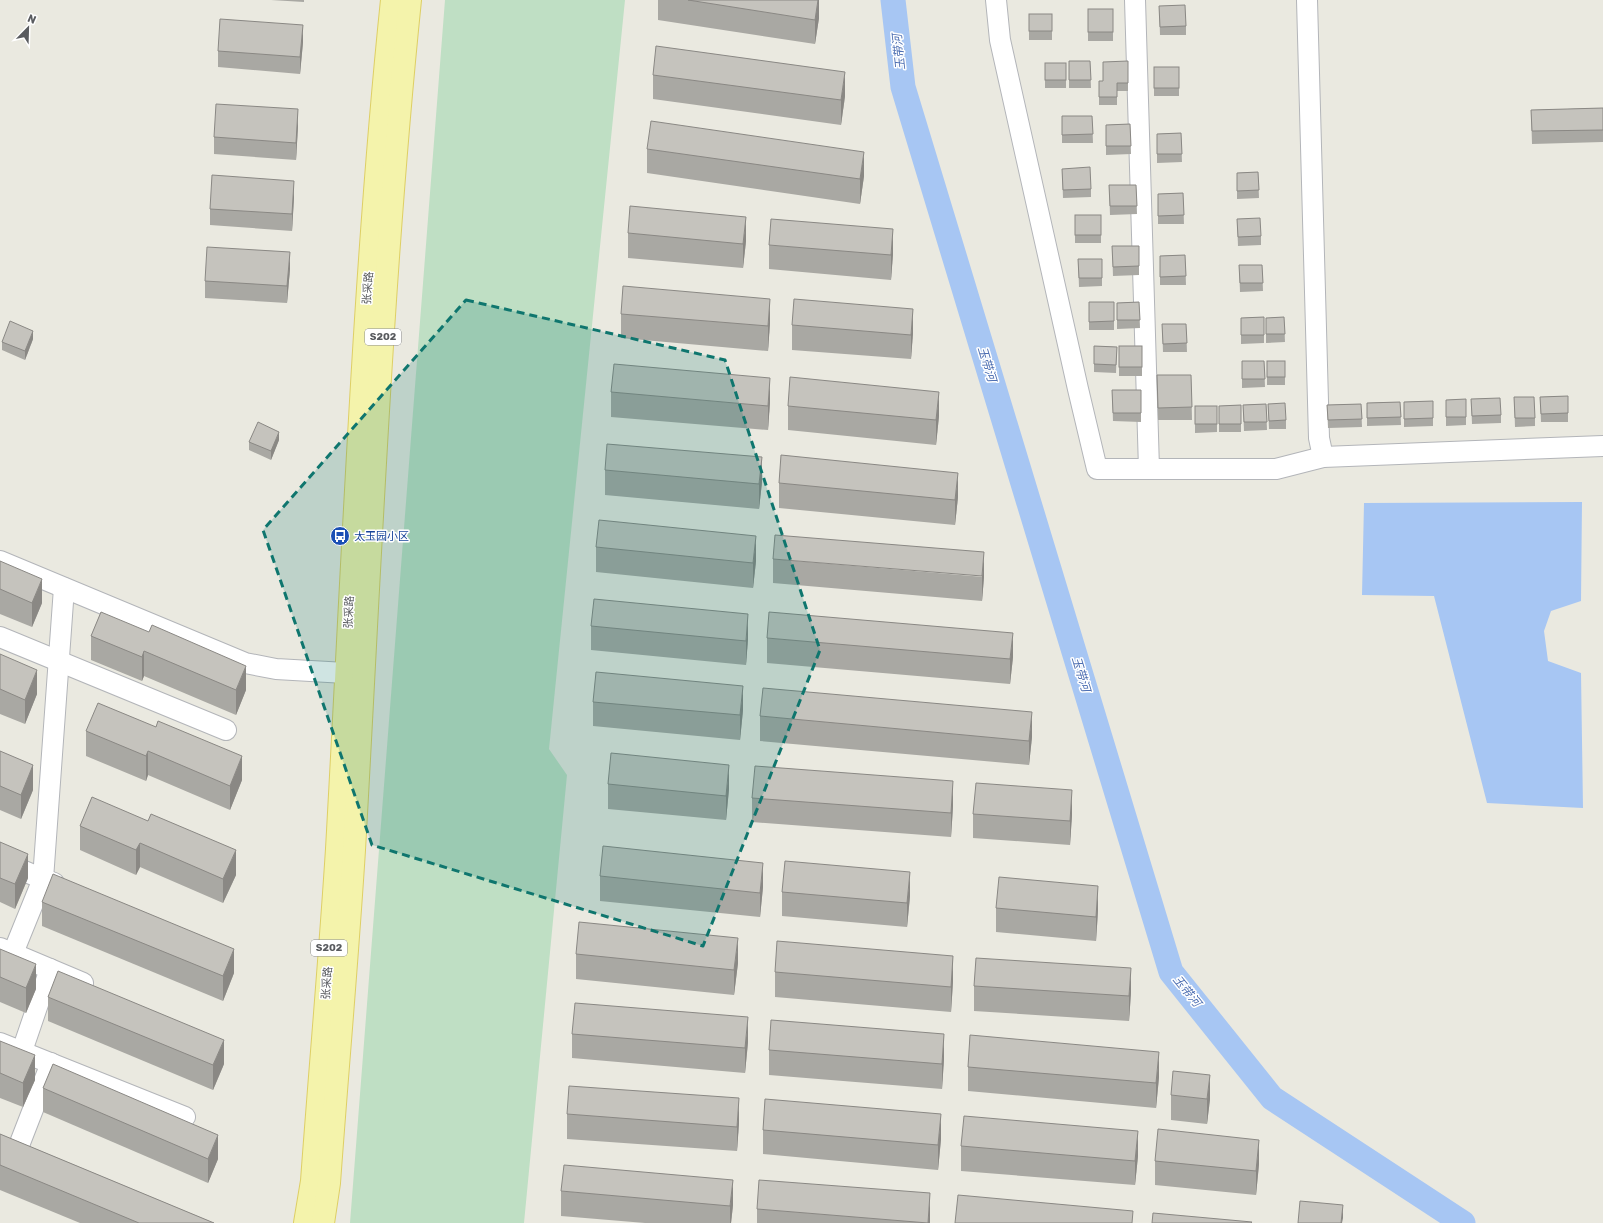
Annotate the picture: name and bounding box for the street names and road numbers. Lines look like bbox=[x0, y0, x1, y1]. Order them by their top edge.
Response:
street label: 张采路 bbox=[360, 271, 376, 305]
road number: S202 bbox=[365, 329, 401, 345]
street label: 张采路 bbox=[342, 595, 356, 629]
road number: S202 bbox=[311, 940, 347, 956]
street label: 张采路 bbox=[319, 966, 335, 1000]

